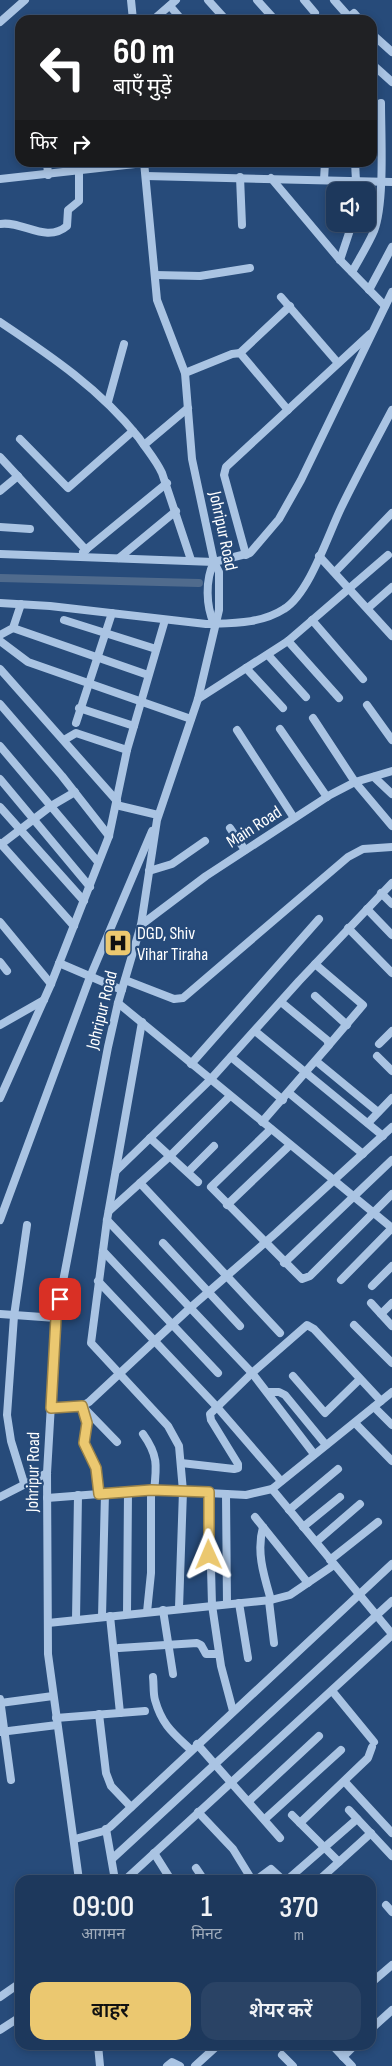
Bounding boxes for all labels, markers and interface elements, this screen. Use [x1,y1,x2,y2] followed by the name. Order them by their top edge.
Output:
[113,31,175,74] text: 60 m
[30,35,95,100] icon: left
[113,74,172,101] text: बाएँ मुड़ें
[67,130,95,158] icon: right
[30,132,57,155] text: फिर
[326,182,376,232] map controls
[326,182,376,232] button: sound
[204,489,242,572] street label: Johripur Road
[222,801,286,853] street label: Main Road
[137,923,208,965] place label: DGD, Shiv Vihar Tiraha
[103,928,133,958] hospital icon: DGD, Shiv Vihar Tiraha
[82,968,122,1053] street label: Johripur Road
[39,1278,81,1320] pin
[46,1285,74,1313] icon: arrive
[22,1432,44,1513] street label: Johripur Road
[182,1528,234,1580] position arrow
[72,1889,134,1925] text: 09:00
[201,1889,212,1925] text: 1
[279,1890,319,1926] text: 370
[81,1925,125,1944] text: आगमन
[191,1925,222,1944] text: मिनट
[294,1926,304,1945] text: m
[30,1982,191,2040] button: बाहर
[201,1982,361,2040] button: शेयर करें

